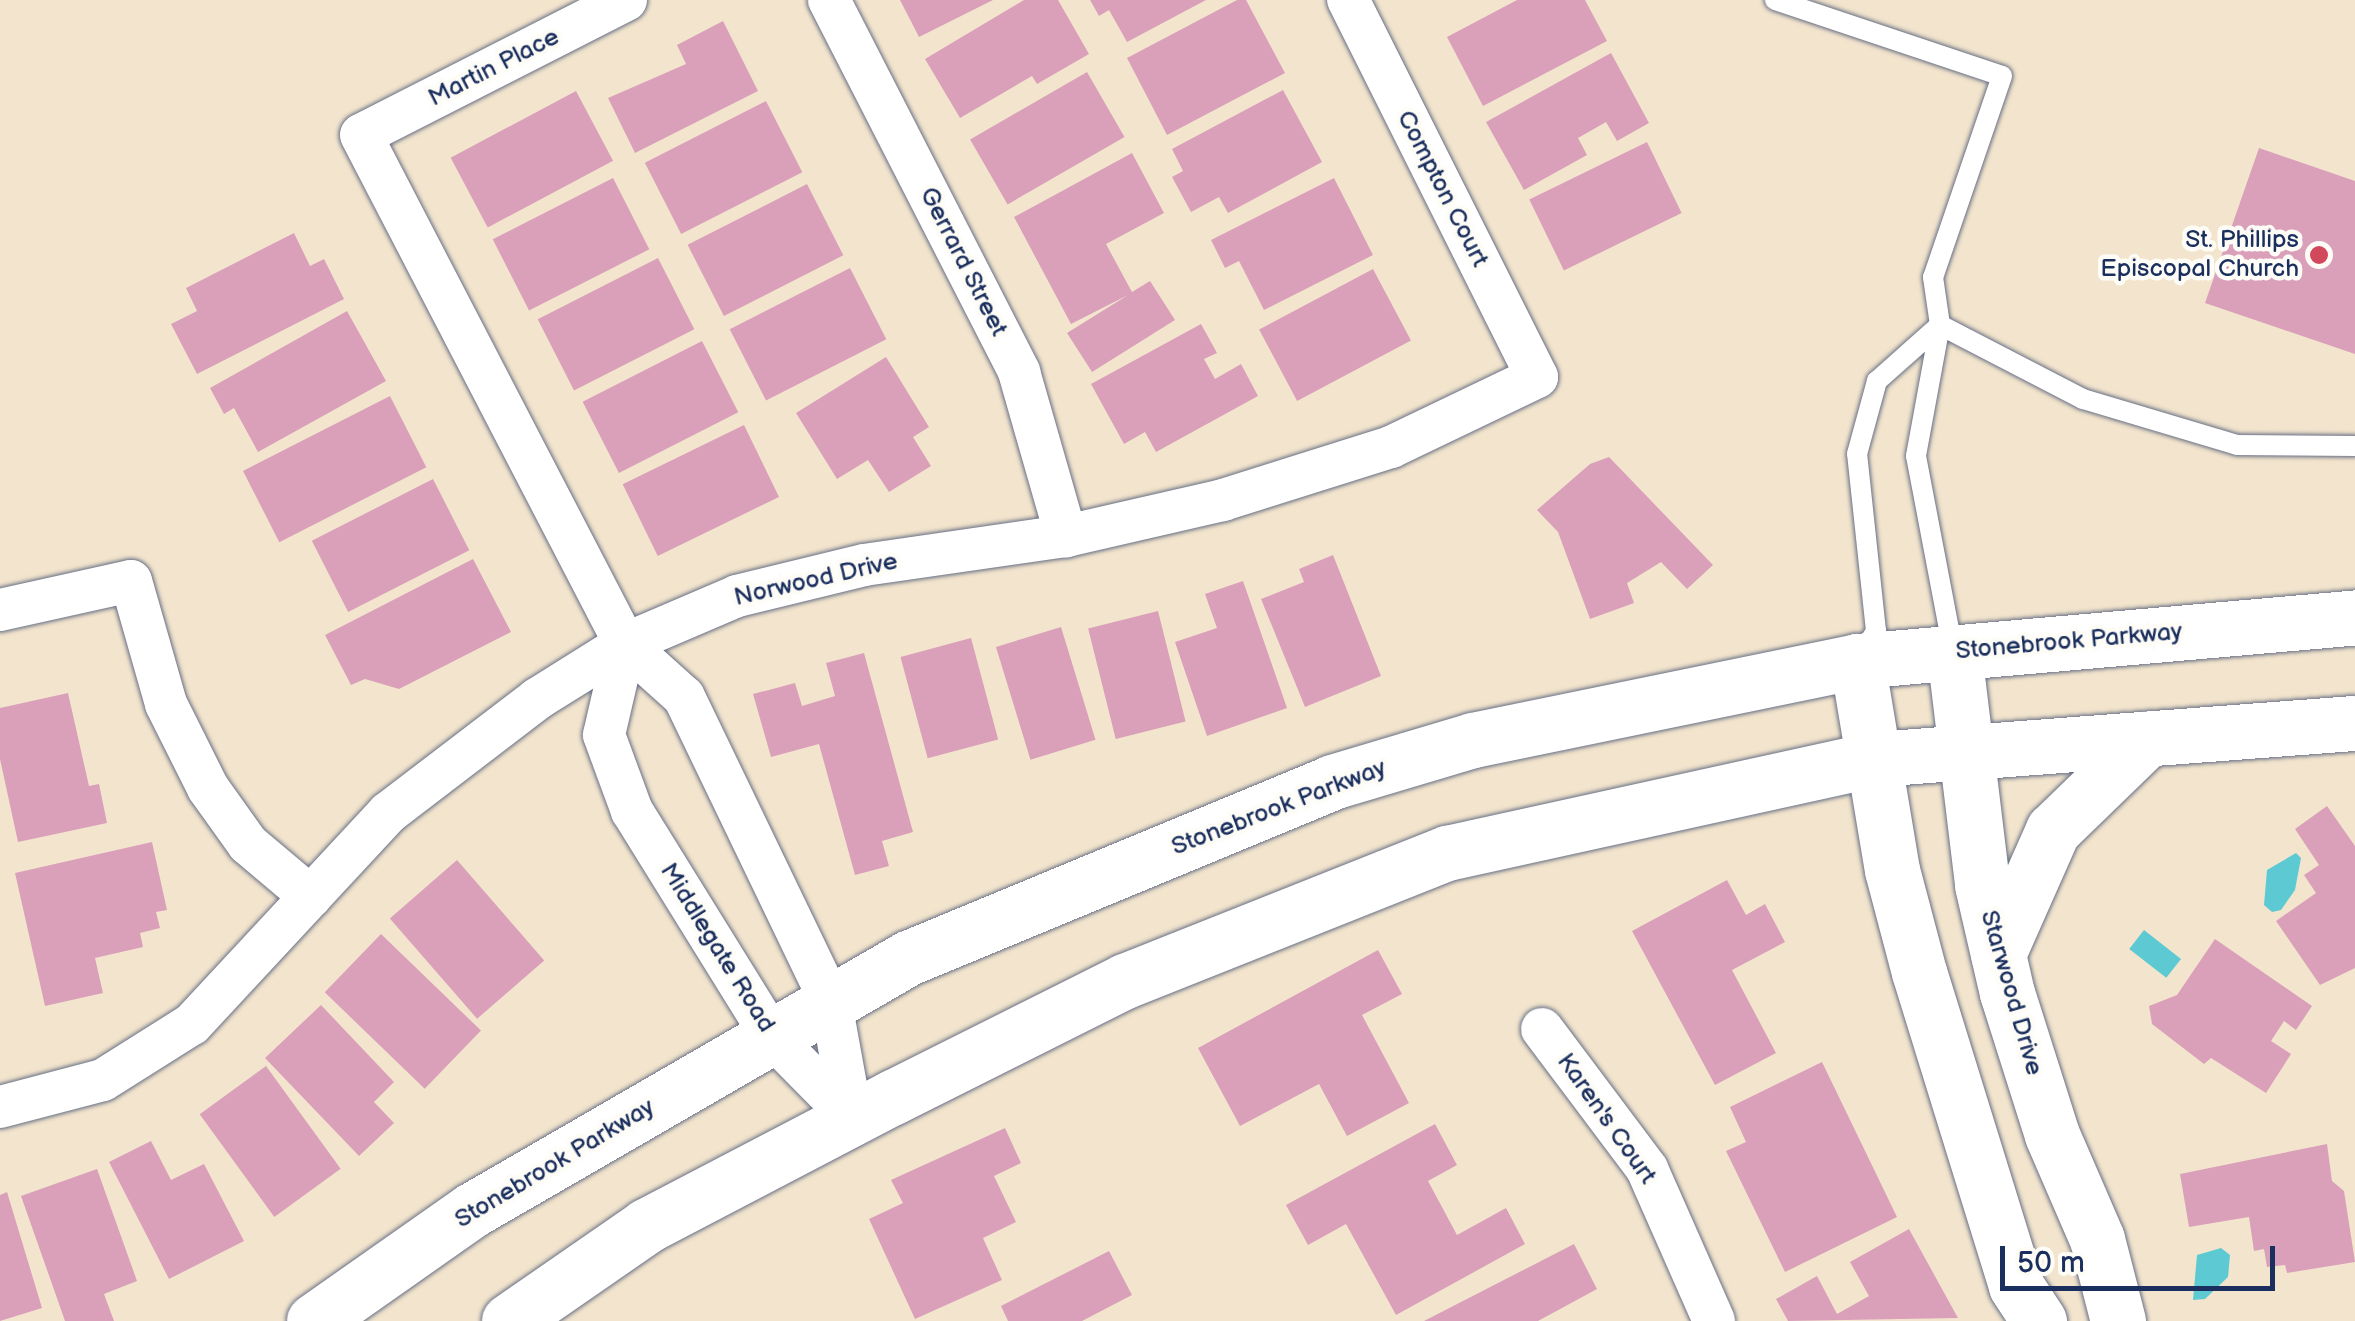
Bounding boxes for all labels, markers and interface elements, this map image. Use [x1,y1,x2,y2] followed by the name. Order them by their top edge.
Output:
[424,22,564,114] street label: Martin Place
[1390,106,1494,272] street label: Compton Court
[913,182,1013,342] street label: Gerrard Street
[2100,226,2299,285] place label: St. Phillips Episcopal Church
[2308,244,2330,266] marker: St. Phillips Episcopal Church
[731,547,901,613] street label: Norwood Drive
[1954,617,2184,667] street label: Stonebrook Parkway
[1167,753,1391,863] street label: Stonebrook Parkway
[653,858,781,1038] street label: Middlegate Road
[1973,907,2049,1079] street label: Starwood Drive
[1550,1048,1662,1190] street label: Karen's Court
[450,1093,660,1235] street label: Stonebrook Parkway
[2005,1226,2280,1288] scale bar
[2017,1245,2085,1281] text: 50 m

